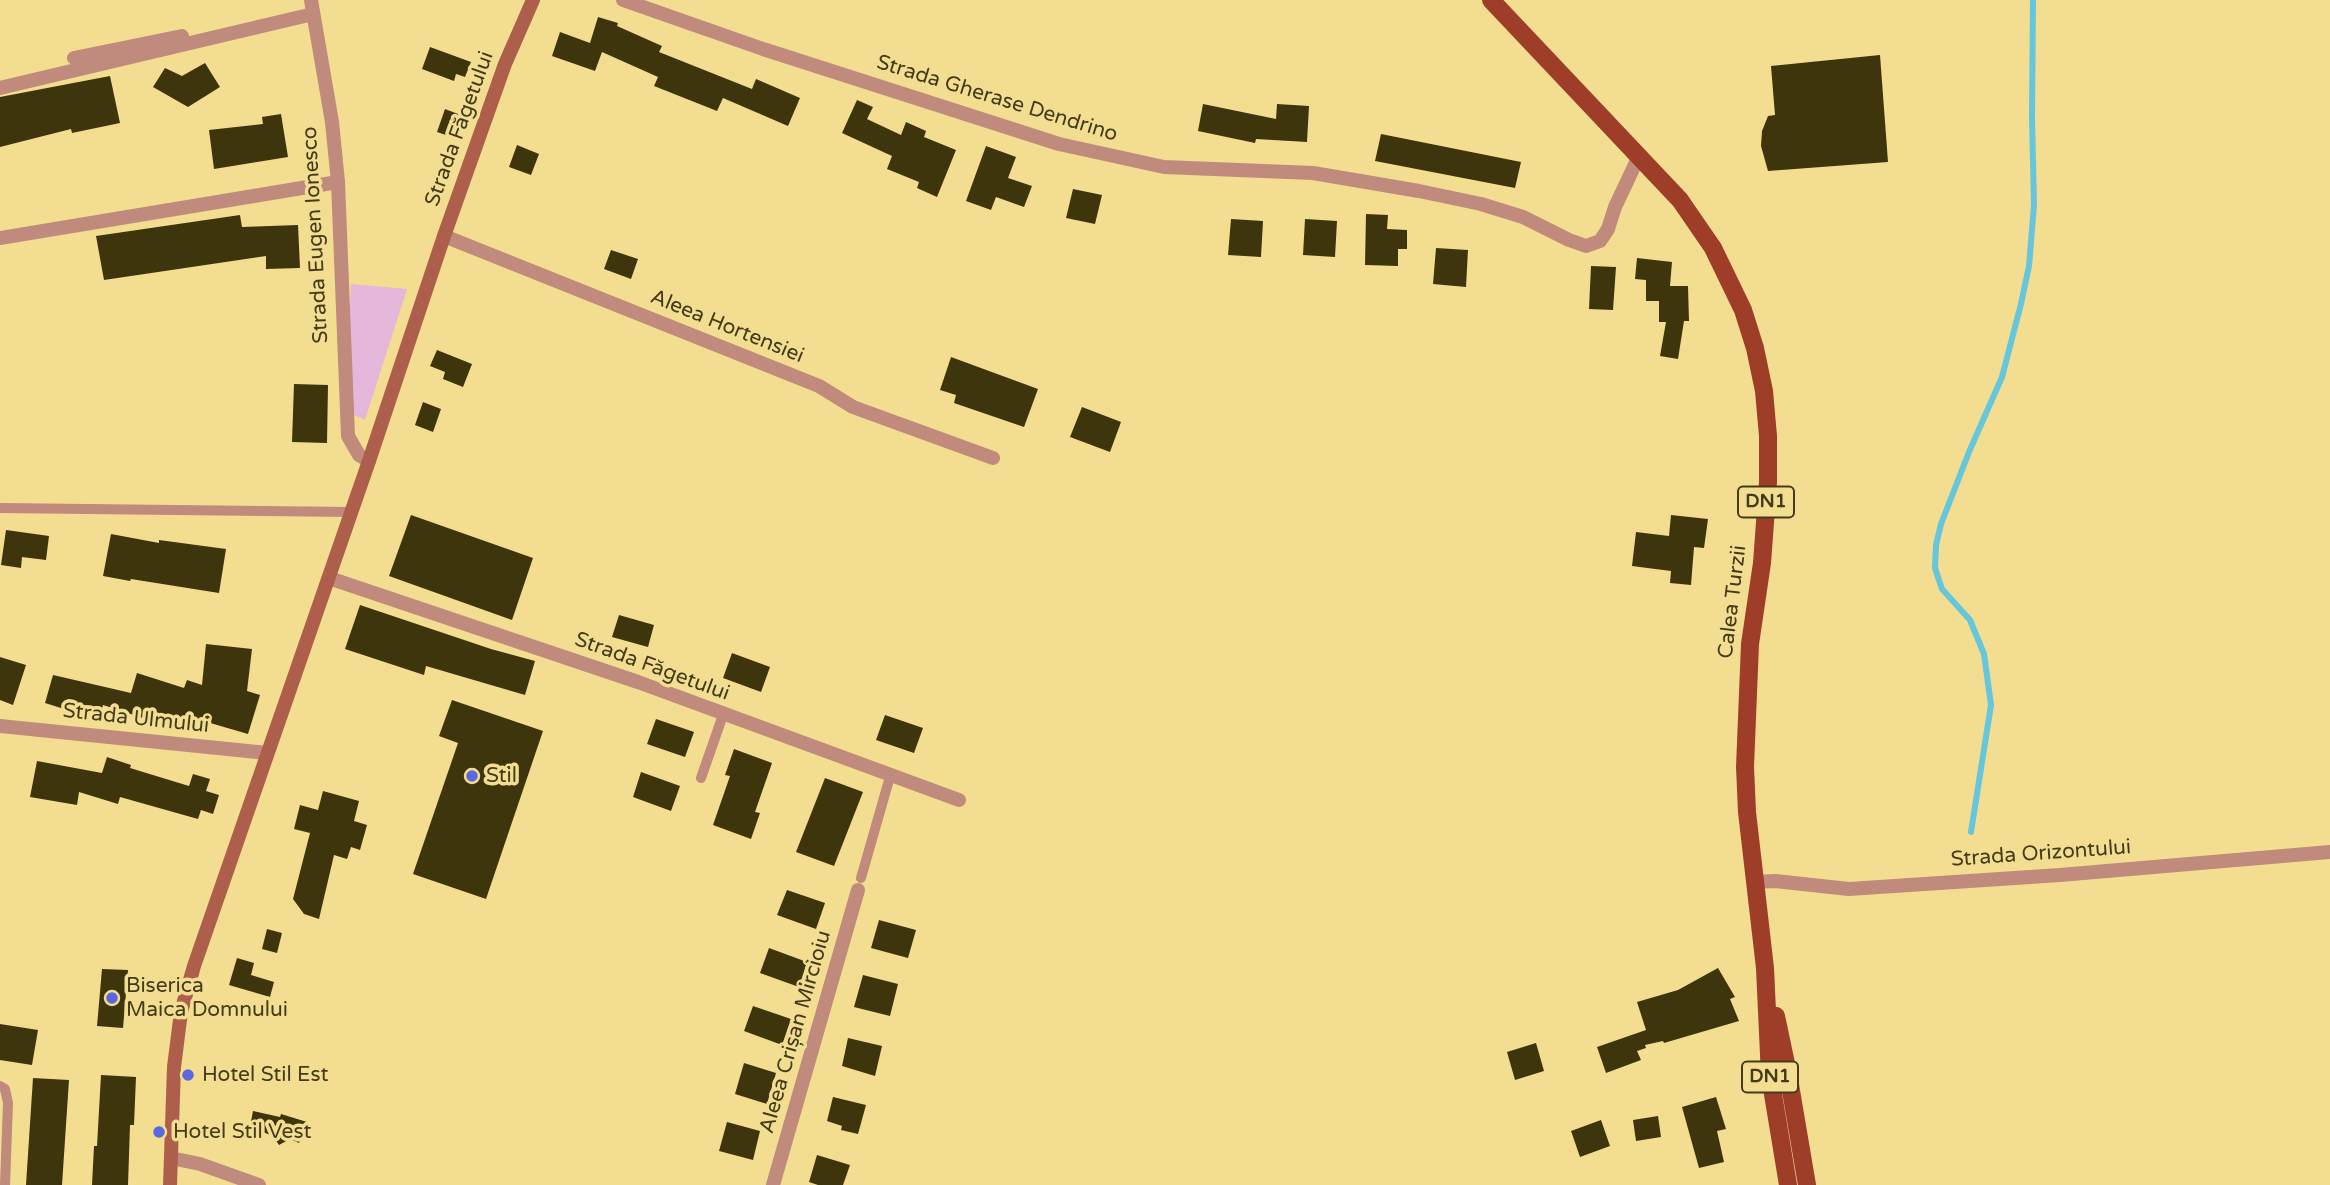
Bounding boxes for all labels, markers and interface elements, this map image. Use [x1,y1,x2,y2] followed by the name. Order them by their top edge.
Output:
[420,48,500,210] street label: Strada Făgetului
[873,50,1121,148] street label: Strada Gherase Dendrino
[298,126,334,344] street label: Strada Eugen Ionesco
[647,285,807,369] street label: Aleea Hortensiei
[1738,486,1794,517] road number: DN1
[1714,544,1752,660] street label: Calea Turzii
[571,627,733,707] street label: Strada Făgetului
[62,699,210,739] street label: Strada Ulmului
[486,763,517,789] place label: Stil
[464,768,480,784] marker: Stil
[1950,835,2132,873] street label: Strada Orizontului
[755,928,837,1136] street label: Aleea Crișan Mircioiu
[126,973,288,1023] place label: Biserica Maica Domnului
[104,990,120,1006] marker: Biserica Maica Domnului
[202,1062,328,1088] place label: Hotel Stil Est
[1742,1062,1798,1092] road number: DN1
[180,1067,196,1083] marker: Hotel Stil Est
[173,1119,311,1145] place label: Hotel Stil Vest
[151,1124,167,1140] marker: Hotel Stil Vest

